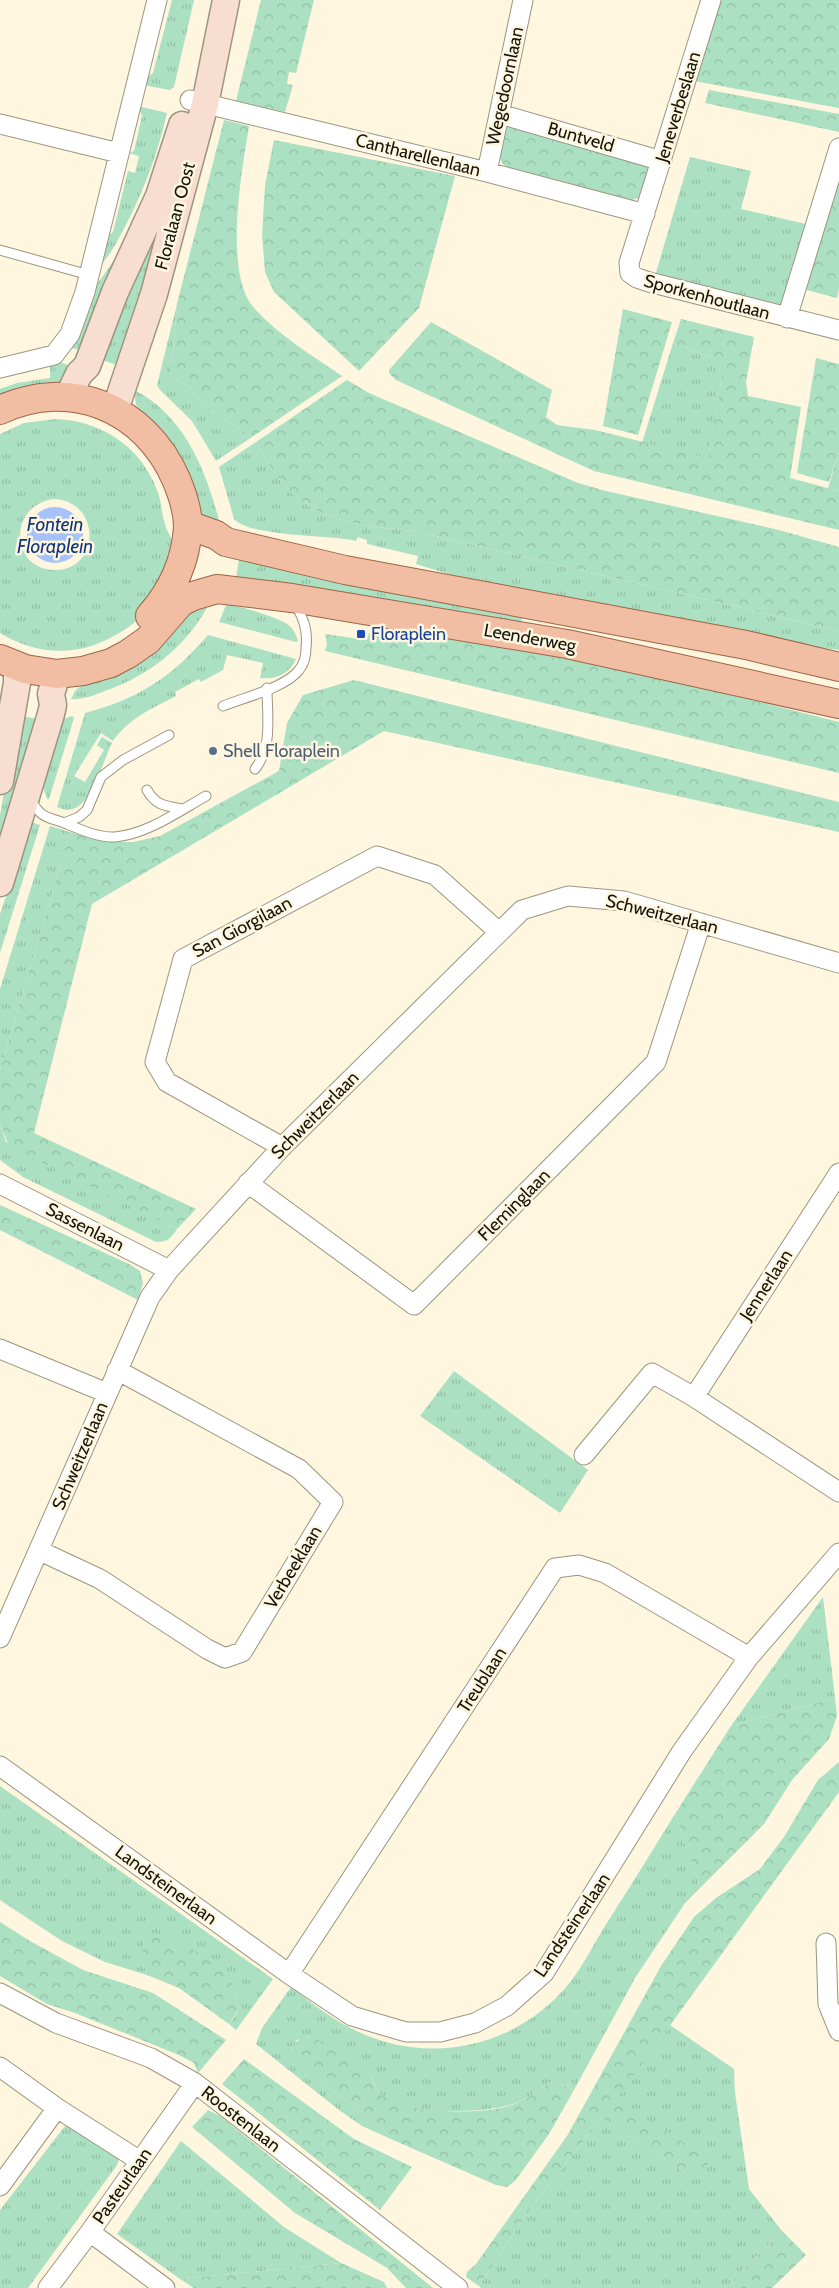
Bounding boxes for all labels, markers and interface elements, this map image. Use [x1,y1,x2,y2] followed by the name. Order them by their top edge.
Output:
[482,25,528,147] street label: Wegedoornlaan
[650,49,705,166] street label: Jeneverbeslaan
[545,117,617,157] street label: Buntveld
[353,129,483,181] street label: Cantharellenlaan
[150,160,200,272] street label: Floralaan Oost
[642,270,772,324] street label: Sporkenhoutlaan
[17,513,93,558] water label: Fontein Floraplein
[482,619,579,657] street label: Leenderweg
[371,623,446,645] place label: Floraplein
[355,628,367,640] marker: Floraplein
[223,740,340,762] place label: Shell Floraplein
[207,745,219,757] marker: Shell Floraplein
[603,889,721,939] street label: Schweitzerlaan
[189,892,295,962] street label: San Giorgilaan
[267,1067,363,1163] street label: Schweitzerlaan
[473,1164,555,1246] street label: Fleminglaan
[42,1198,128,1256] street label: Sassenlaan
[734,1245,797,1325] street label: Jennerlaan
[47,1399,113,1513] street label: Schweitzerlaan
[260,1522,326,1612] street label: Verbeeklaan
[453,1643,511,1717] street label: Treublaan
[111,1841,221,1929] street label: Landsteinerlaan
[529,1869,615,1981] street label: Landsteinerlaan
[197,2081,285,2157] street label: Roostenlaan
[88,2144,156,2228] street label: Pasteurlaan

